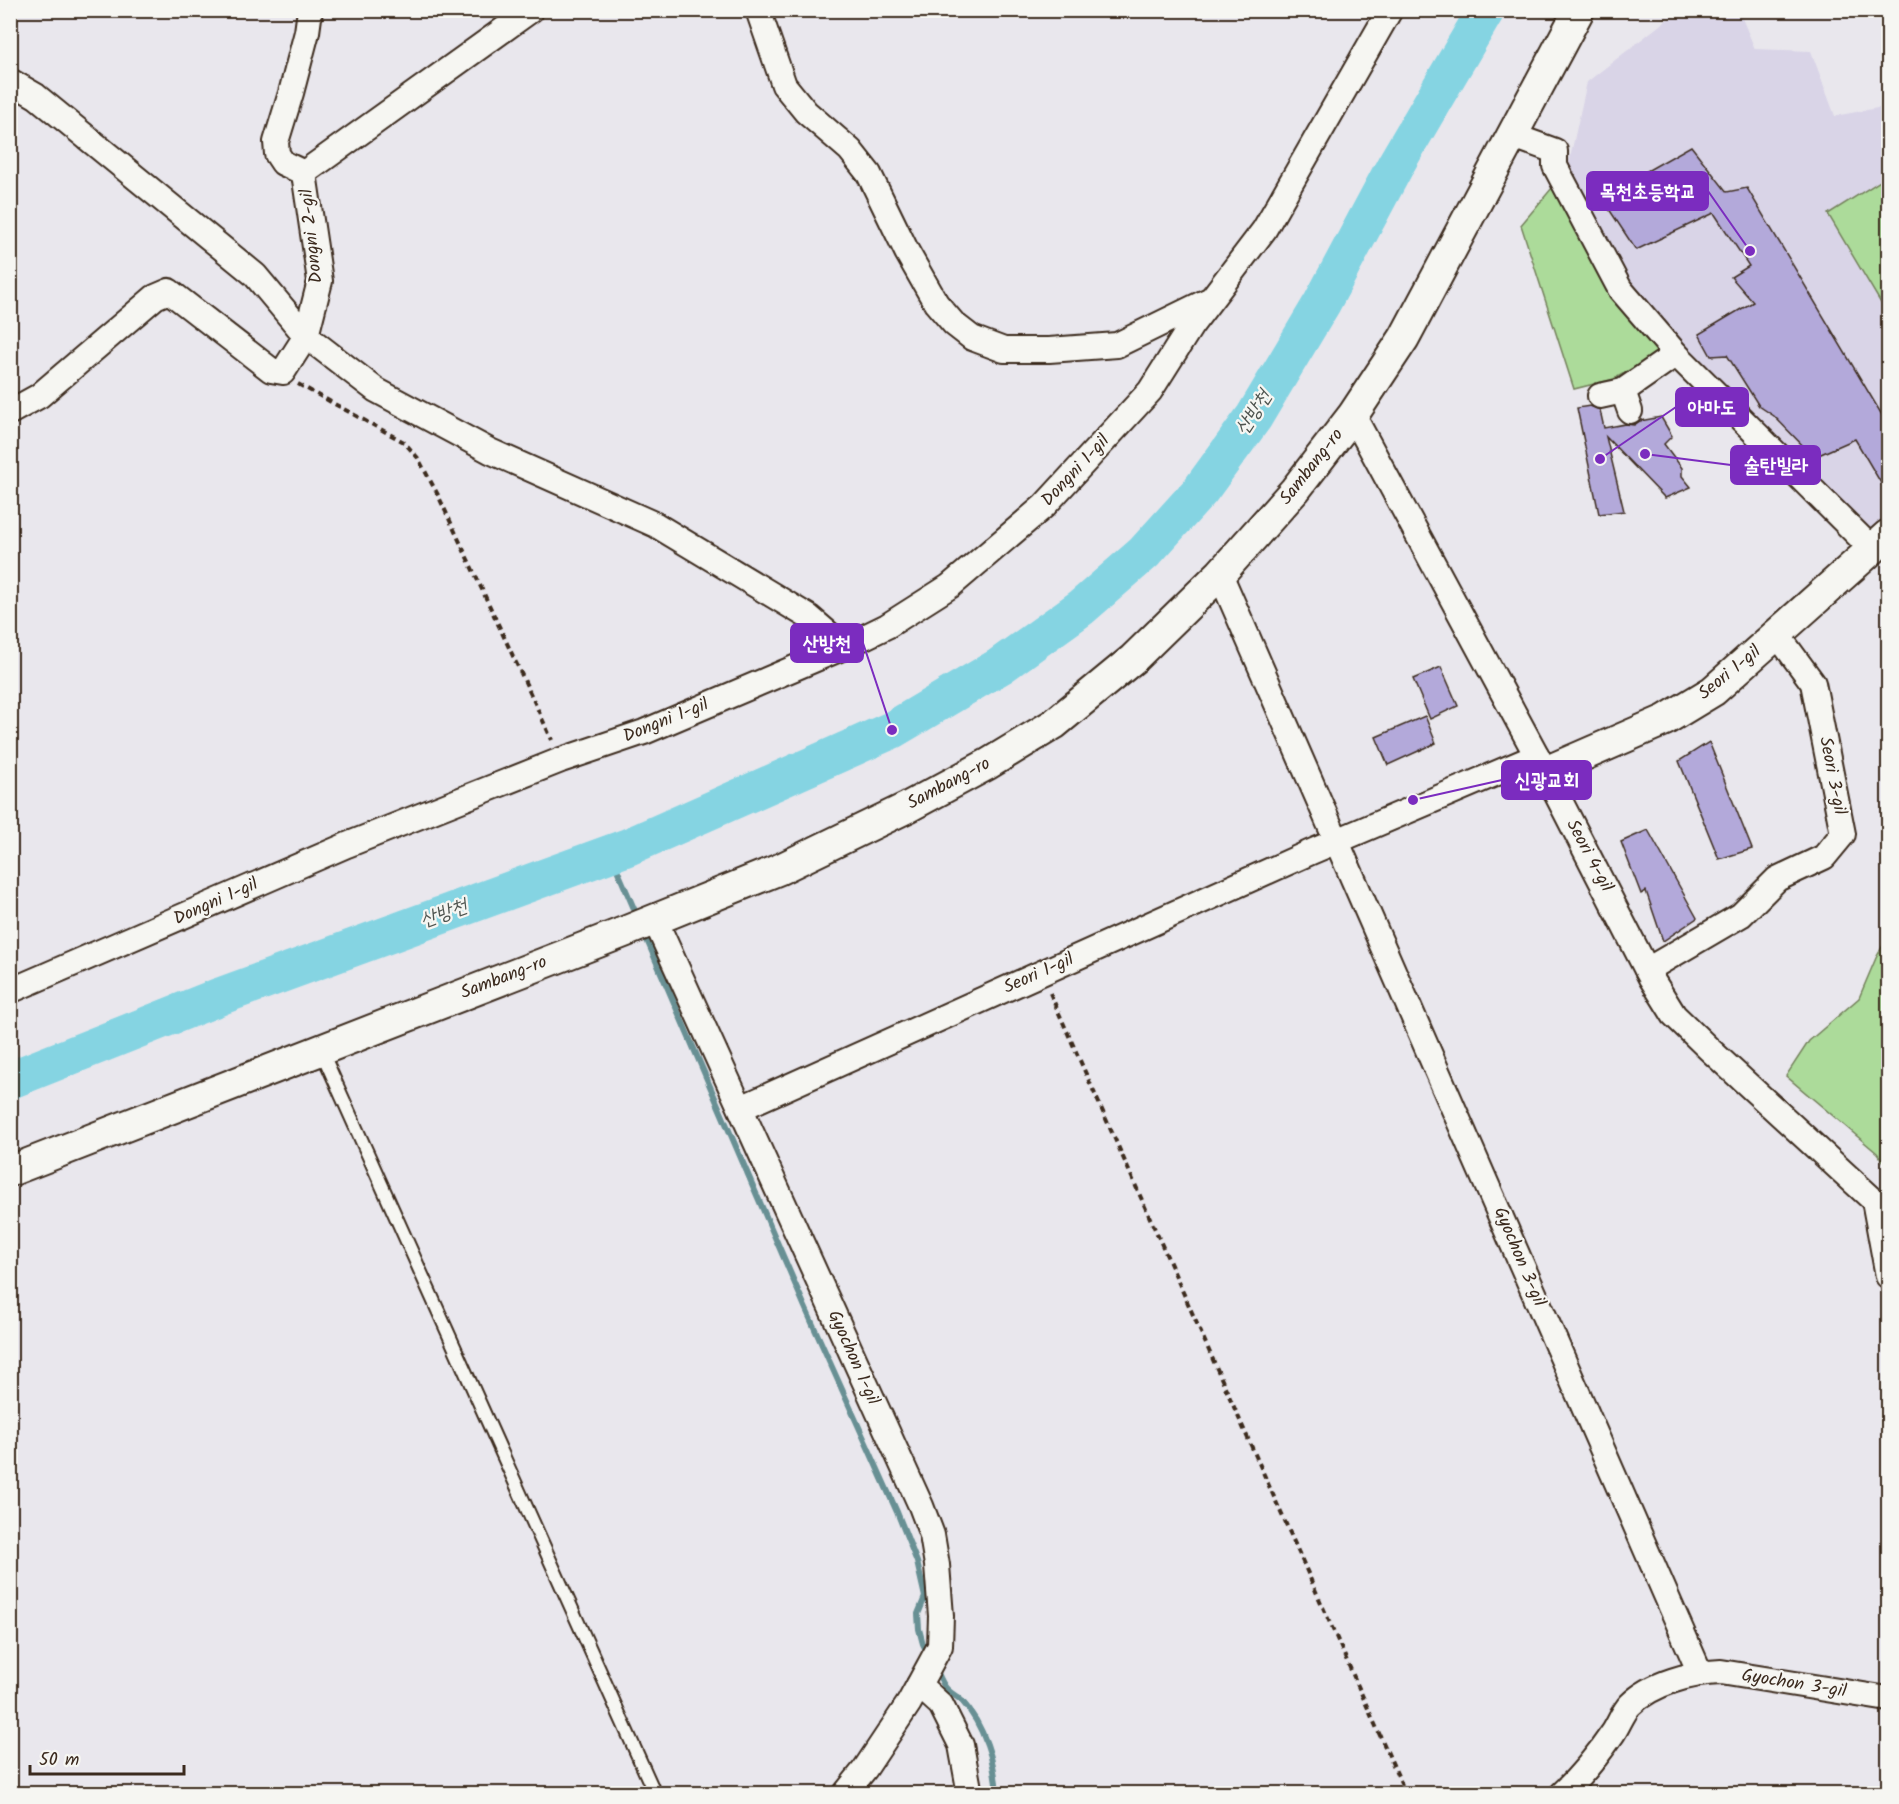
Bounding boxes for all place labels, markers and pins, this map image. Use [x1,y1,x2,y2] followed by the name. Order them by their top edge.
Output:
[1587,172,1708,210] callout: 목천초등학교
[1676,388,1748,426] callout: 아마도
[1731,446,1820,484] callout: 술탄빌라
[791,624,863,662] callout: 산방천
[1502,761,1591,799] callout: 신광교회

